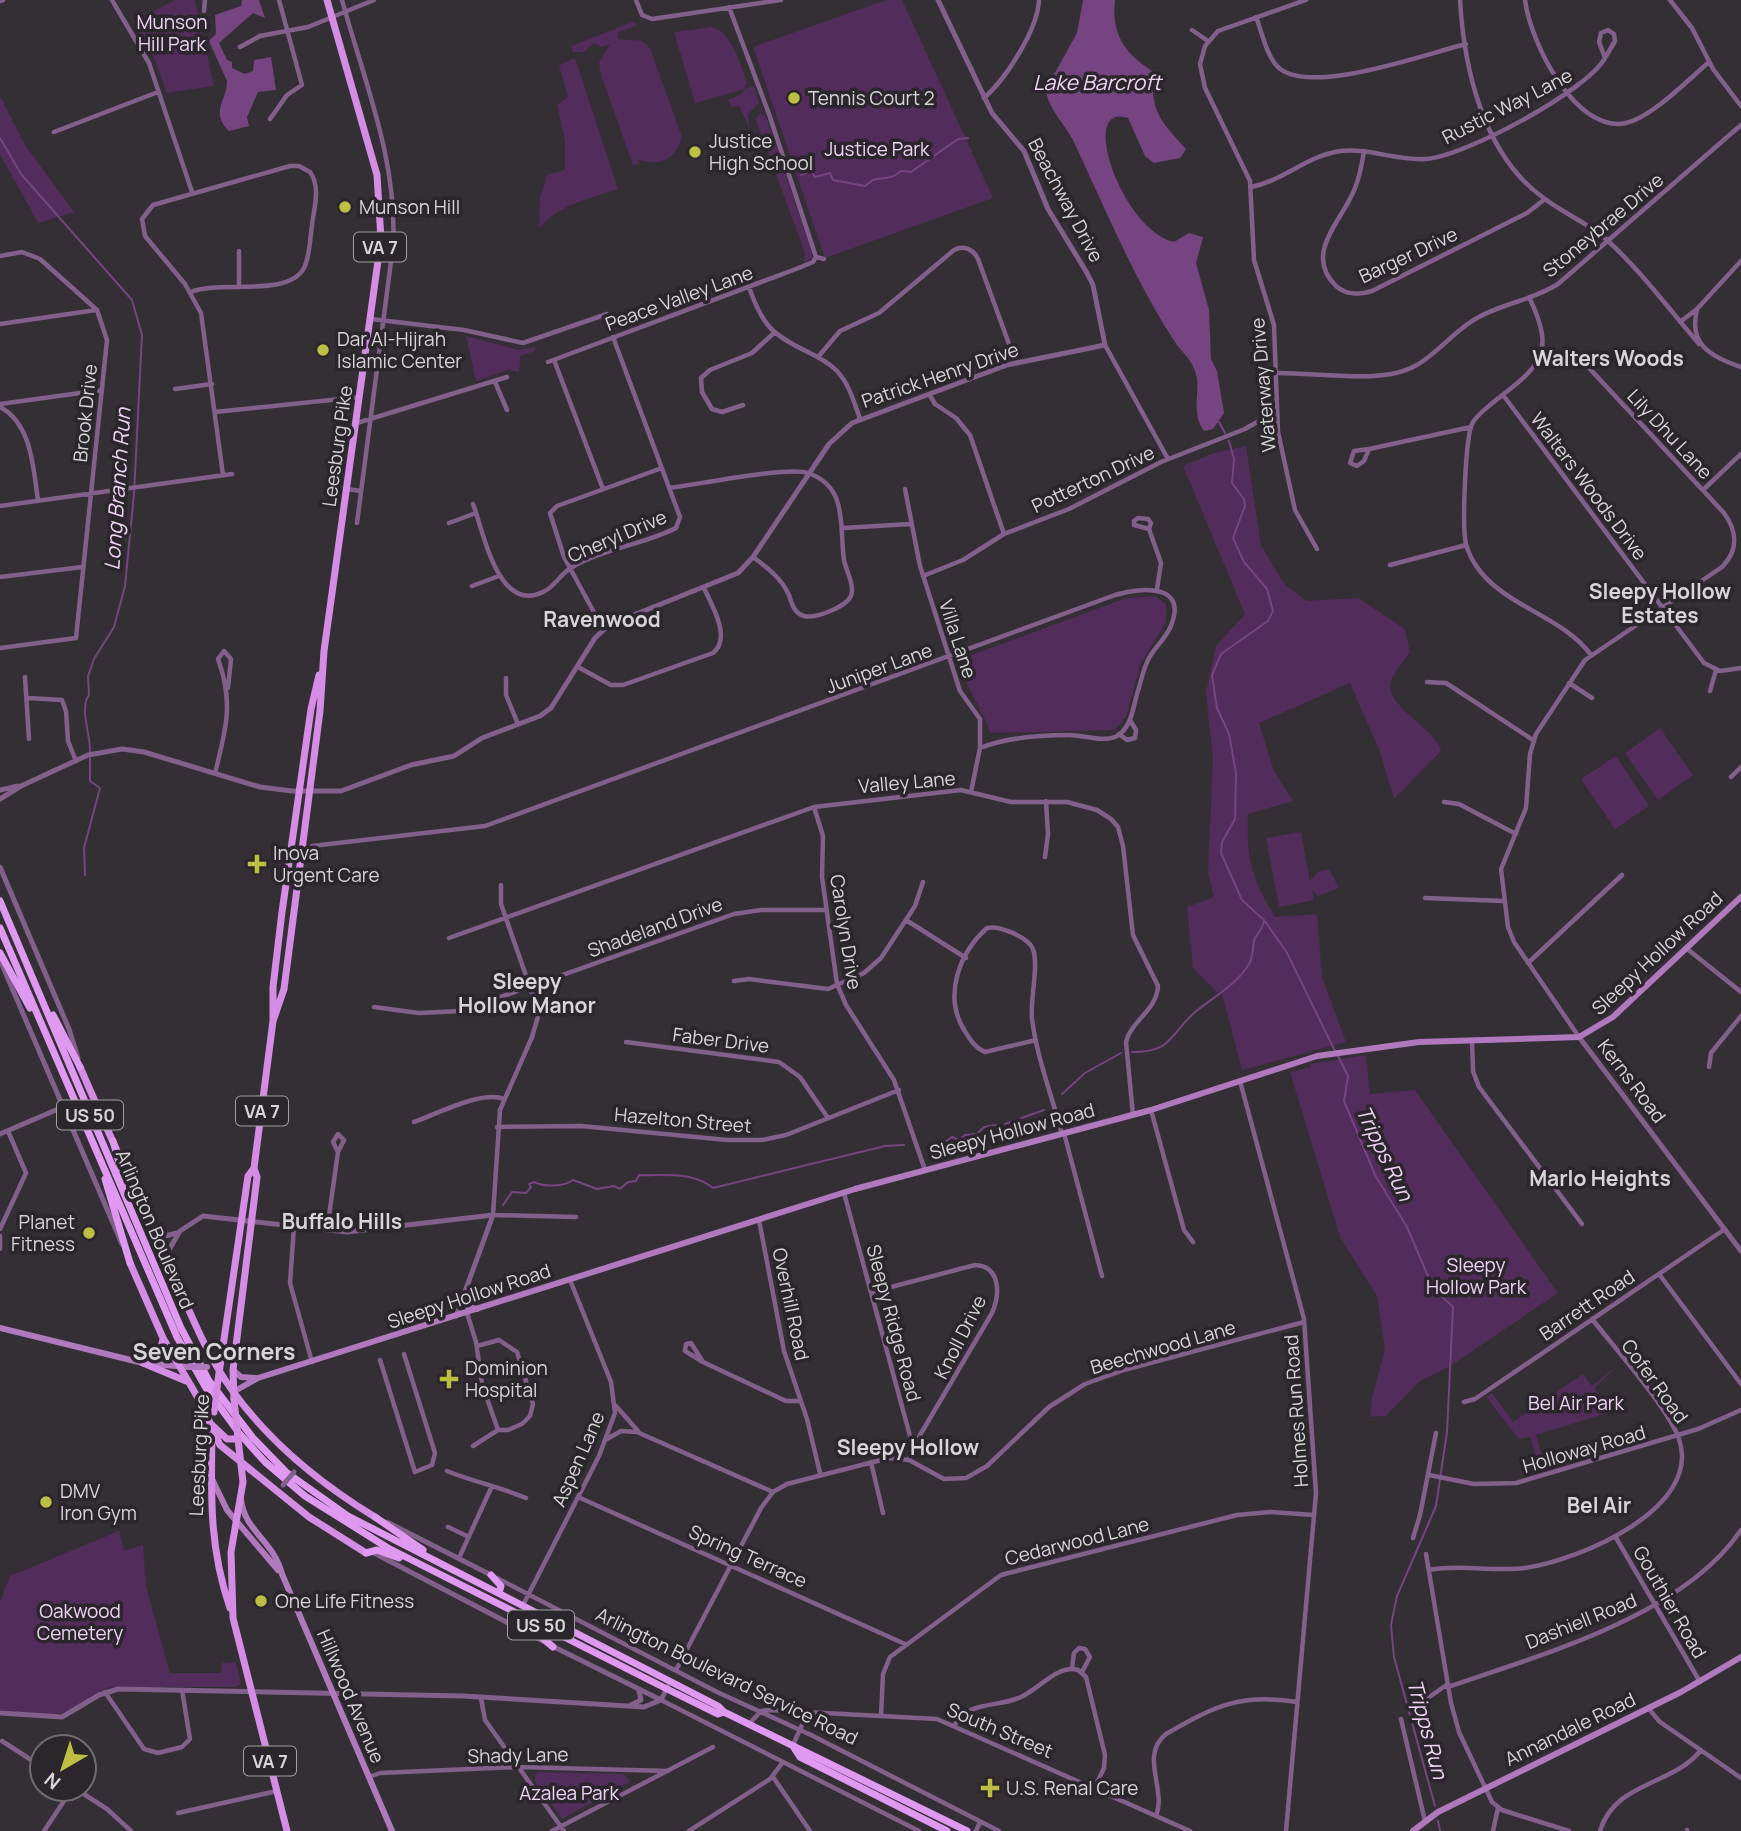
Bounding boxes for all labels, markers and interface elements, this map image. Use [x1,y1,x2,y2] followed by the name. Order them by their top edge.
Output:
[136,9,208,57] park label: Munson Hill Park
[1437,62,1577,150] street label: Rustic Way Lane
[1033,68,1164,96] water label: Lake Barcroft
[808,85,935,111] place label: Tennis Court 2
[786,90,802,106] marker: Tennis Court 2
[709,128,813,176] place label: Justice High School
[1022,133,1110,267] street label: Beachway Drive
[824,136,930,162] park label: Justice Park
[687,144,703,160] marker: Justice High School
[1537,167,1669,283] street label: Stoneybrae Drive
[359,194,460,220] place label: Munson Hill
[337,199,353,215] marker: Munson Hill
[1354,221,1462,289] street label: Barger Drive
[354,232,406,262] road number: VA 7
[602,259,756,337] street label: Peace Valley Lane
[1244,317,1282,453] street label: Waterway Drive
[337,326,462,374] place label: Dar Al-Hijrah Islamic Center
[858,336,1022,414] street label: Patrick Henry Drive
[315,342,331,358] marker: Dar Al-Hijrah Islamic Center
[1532,344,1684,372] district label: Walters Woods
[67,363,103,463] street label: Brook Drive
[1622,383,1718,485] street label: Lily Dhu Lane
[316,384,358,508] street label: Leesburg Pike
[97,405,137,571] water label: Long Branch Run
[1525,407,1653,565] street label: Walters Woods Drive
[1027,439,1159,519] street label: Potterton Drive
[563,503,671,569] street label: Cheryl Drive
[1589,577,1731,629] district label: Sleepy Hollow Estates
[933,596,983,682] street label: Villa Lane
[543,605,661,633] district label: Ravenwood
[822,637,936,699] street label: Juniper Lane
[857,765,957,799] street label: Valley Lane
[273,840,380,888] place label: Inova Urgent Care
[247,854,267,874] marker: Inova Urgent Care
[824,873,868,991] street label: Carolyn Drive
[1586,885,1728,1021] street label: Sleepy Hollow Road
[584,891,726,963] street label: Shadeland Drive
[458,967,596,1019] district label: Sleepy Hollow Manor
[671,1021,771,1059] street label: Faber Drive
[1592,1034,1672,1128] street label: Kerns Road
[236,1096,288,1126] road number: VA 7
[926,1096,1098,1166] street label: Sleepy Hollow Road
[57,1100,123,1130] road number: US 50
[613,1101,753,1139] street label: Hazelton Street
[1350,1101,1421,1206] water label: Tripps Run
[110,1145,200,1313] street label: Arlington Boulevard
[1529,1164,1671,1192] district label: Marlo Heights
[282,1207,402,1235] district label: Buffalo Hills
[11,1209,75,1257] place label: Planet Fitness
[81,1225,97,1241] marker: Planet Fitness
[861,1242,927,1404] street label: Sleepy Ridge Road
[766,1245,816,1363] street label: Overhill Road
[1426,1252,1527,1300] park label: Sleepy Hollow Park
[384,1257,554,1335] street label: Sleepy Hollow Road
[1534,1264,1640,1346] street label: Barrett Road
[928,1291,992,1383] street label: Knoll Drive
[1087,1314,1239,1380] street label: Beechwood Lane
[1278,1334,1314,1488] street label: Holmes Run Road
[1616,1334,1694,1428] street label: Cofer Road
[133,1335,295,1367] district label: Seven Corners
[465,1355,548,1403] place label: Dominion Hospital
[439,1369,459,1389] marker: Dominion Hospital
[1528,1390,1625,1416] park label: Bel Air Park
[183,1393,215,1517] street label: Leesburg Pike
[545,1407,611,1511] street label: Aspen Lane
[1519,1419,1649,1479] street label: Holloway Road
[837,1433,979,1461] district label: Sleepy Hollow
[60,1478,137,1526] place label: DMV Iron Gym
[1567,1491,1631,1519] district label: Bel Air
[38,1494,54,1510] marker: DMV Iron Gym
[1002,1511,1152,1571] street label: Cedarwood Lane
[685,1518,811,1594] street label: Spring Terrace
[1627,1541,1713,1663] street label: Gouthier Road
[1522,1587,1640,1655] street label: Dashiell Road
[275,1588,414,1614] place label: One Life Fitness
[253,1593,269,1609] marker: One Life Fitness
[37,1598,123,1646] park label: Oakwood Cemetery
[592,1601,862,1751] street label: Arlington Boulevard Service Road
[508,1610,574,1640] road number: US 50
[311,1625,391,1767] street label: Hillwood Avenue
[1401,1676,1455,1783] water label: Tripps Run
[1500,1686,1640,1772] street label: Annandale Road
[943,1696,1057,1764] street label: South Street
[28,1733,98,1803] north arrow
[467,1741,569,1769] street label: Shady Lane
[244,1746,296,1776] road number: VA 7
[39,1767,66,1796] text: N
[1006,1775,1138,1801] place label: U.S. Renal Care
[980,1778,1000,1798] marker: U.S. Renal Care
[519,1780,619,1806] park label: Azalea Park

